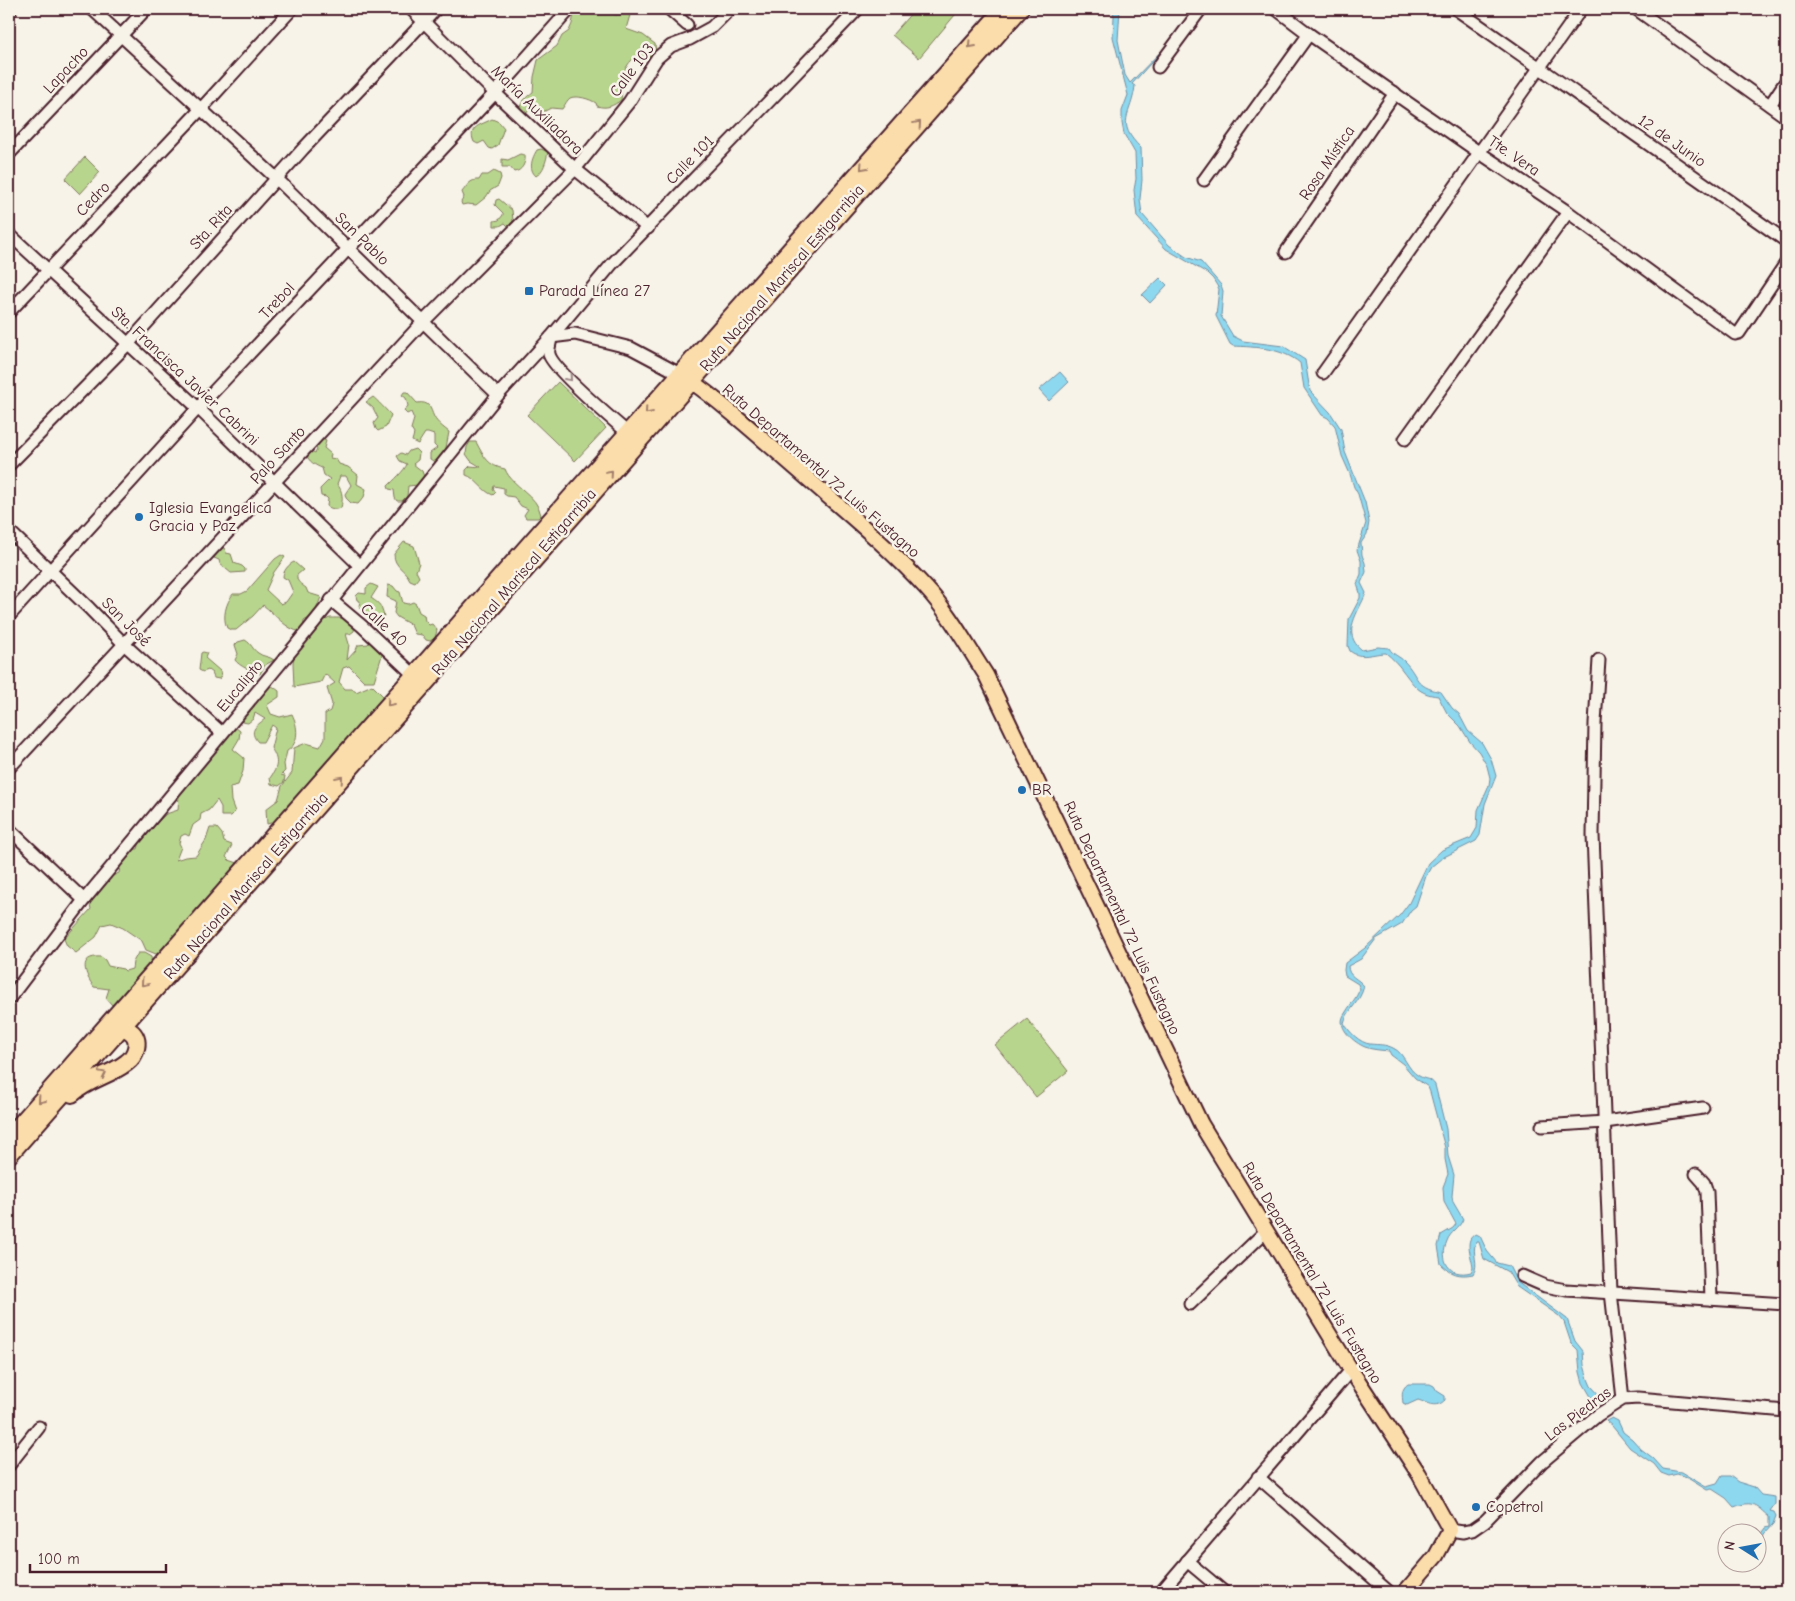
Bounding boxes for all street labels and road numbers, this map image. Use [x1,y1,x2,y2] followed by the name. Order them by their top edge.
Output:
[606,40,658,100] street label: Calle 103
[40,43,92,97] street label: Lapacho
[487,62,587,158] street label: María Auxiliadora
[1635,111,1709,171] street label: 12 de Junio
[1296,122,1358,204] street label: Rosa Mística
[662,132,718,188] street label: Calle 101
[1485,132,1543,180] street label: Tte. Vera
[72,178,114,220] street label: Cedro
[696,181,868,375] street label: Ruta Nacional Mariscal Estigarribia
[186,201,236,253] street label: Sta. Rita
[331,209,393,269] street label: San Pablo
[256,279,298,323] street label: Trebol
[107,303,263,449] street label: Sta. Francisca Javier Cabrini
[719,380,923,562] street label: Ruta Departamental 72 Luis Fustagno
[247,422,309,488] street label: Palo Santo
[428,485,600,679] street label: Ruta Nacional Mariscal Estigarribia
[98,594,154,650] street label: San José
[357,600,411,650] street label: Calle 40
[213,657,267,715] street label: Eucalipto
[160,789,332,983] street label: Ruta Nacional Mariscal Estigarribia
[1060,798,1184,1038] street label: Ruta Departamental 72 Luis Fustagno
[1239,1159,1385,1387] street label: Ruta Departamental 72 Luis Fustagno
[1541,1383,1615,1445] street label: Las Piedras

